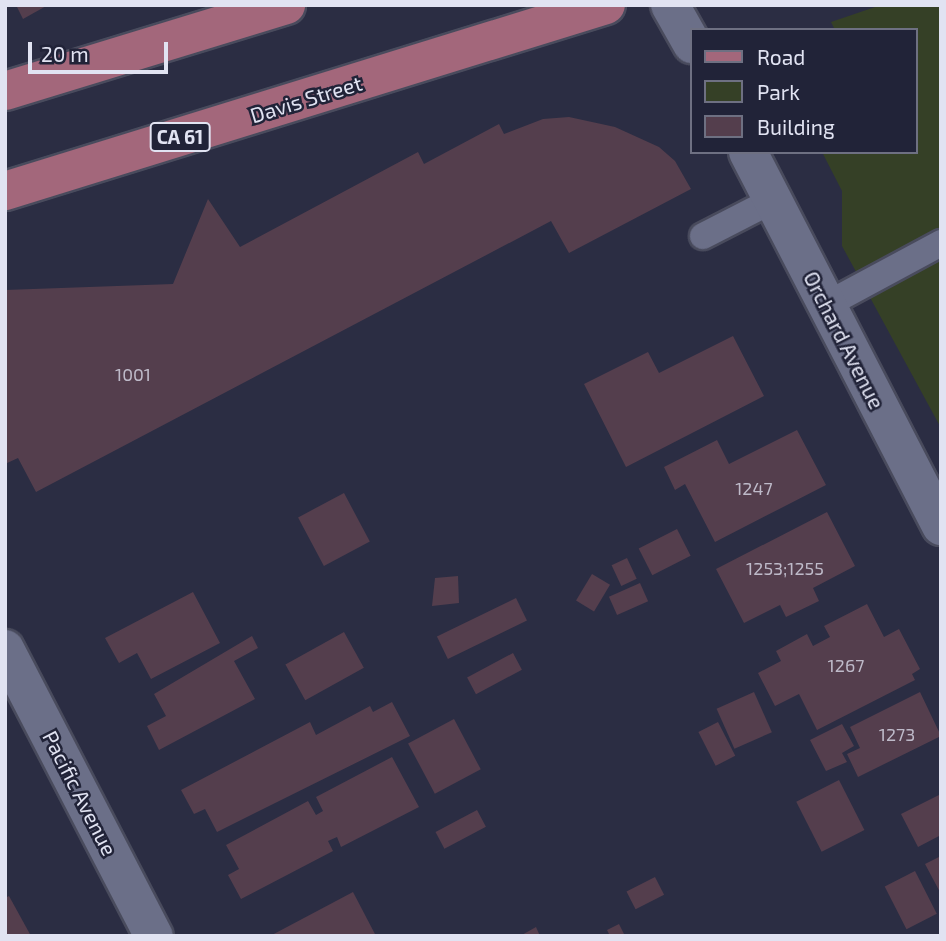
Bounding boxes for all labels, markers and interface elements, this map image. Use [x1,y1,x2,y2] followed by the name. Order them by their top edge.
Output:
[32,28,172,72] scale bar
[690,28,918,154] legend
[41,41,89,66] text: 20 m
[757,44,805,69] text: Road
[247,70,365,128] street label: Davis Street
[757,79,800,104] text: Park
[757,114,835,139] text: Building
[148,122,212,153] road number: CA 61
[798,267,890,413] street label: Orchard Avenue
[115,363,151,385] house number: 1001
[735,477,773,499] house number: 1247
[746,557,824,579] house number: 1253;1255
[828,654,864,676] house number: 1267
[879,723,915,745] house number: 1273
[38,726,122,860] street label: Pacific Avenue

